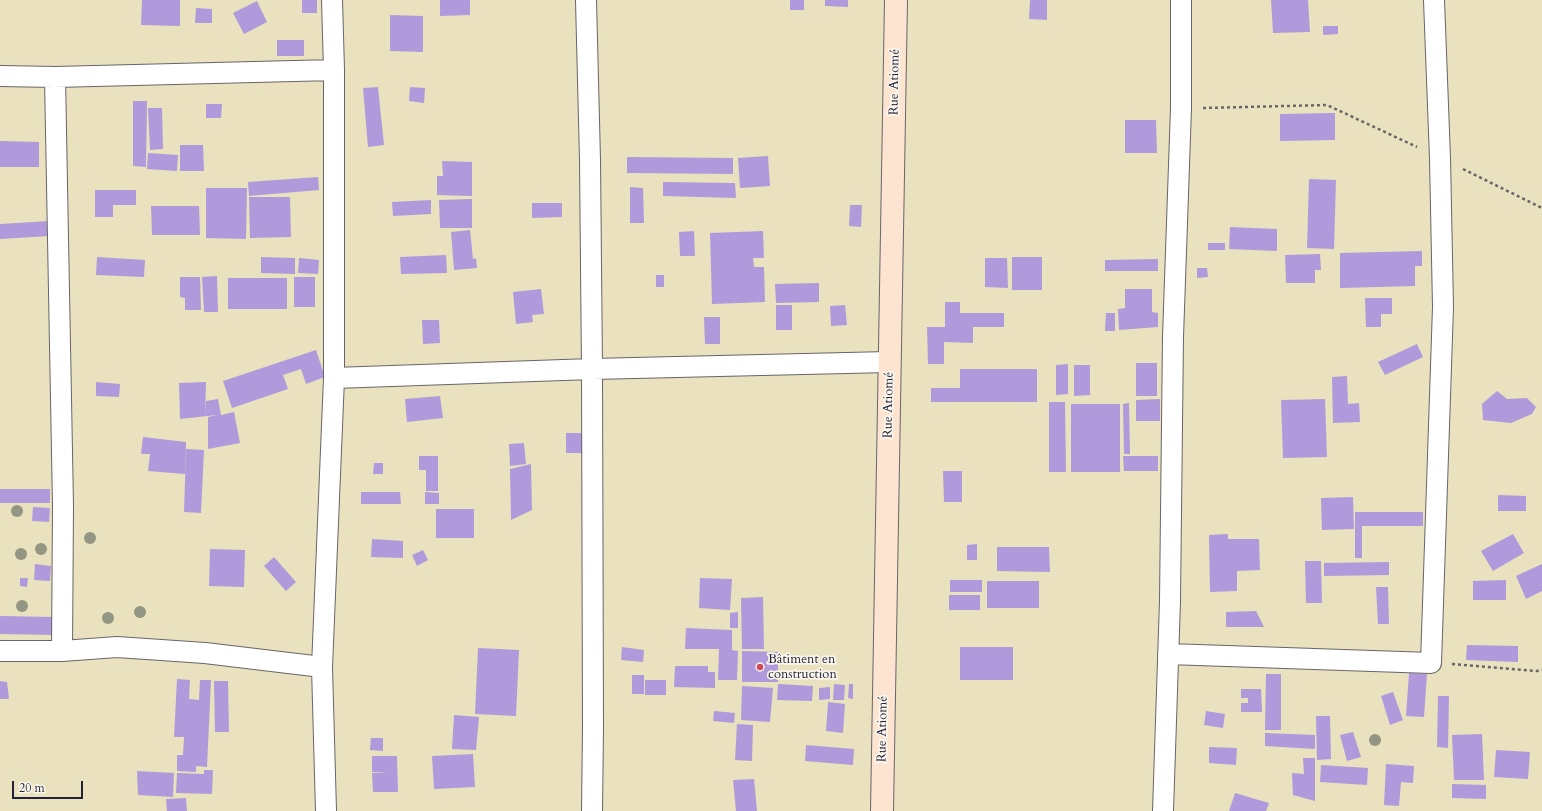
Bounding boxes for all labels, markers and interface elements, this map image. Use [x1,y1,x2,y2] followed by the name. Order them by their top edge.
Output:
[887,49,903,115] street label: Rue Atiomé
[881,372,897,438] street label: Rue Atiomé
[768,652,837,683] place label: Bâtiment en construction
[755,662,765,672] marker: Bâtiment en construction
[875,696,891,762] street label: Rue Atiomé
[14,773,85,799] scale bar
[19,780,45,796] text: 20 m

